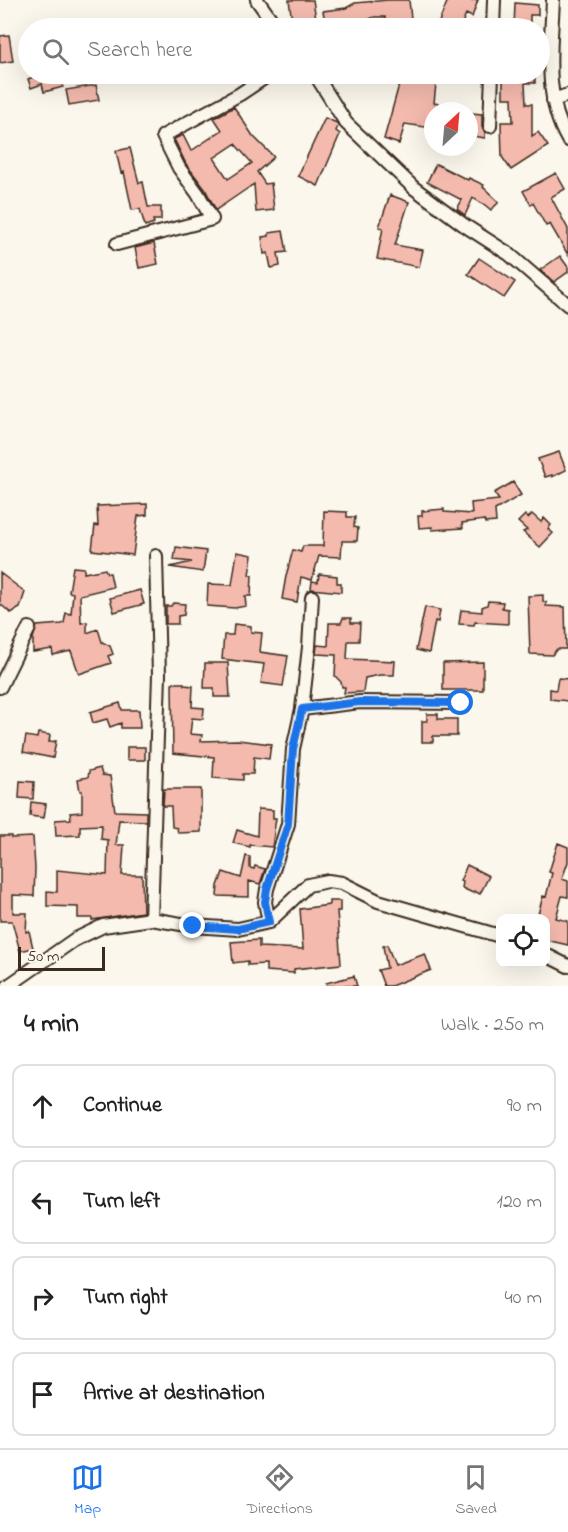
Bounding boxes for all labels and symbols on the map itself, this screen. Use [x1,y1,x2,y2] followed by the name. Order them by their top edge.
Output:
[424,102,478,156] north arrow
[447,689,473,715] route start
[179,912,205,938] route end
[18,944,105,972] scale bar

